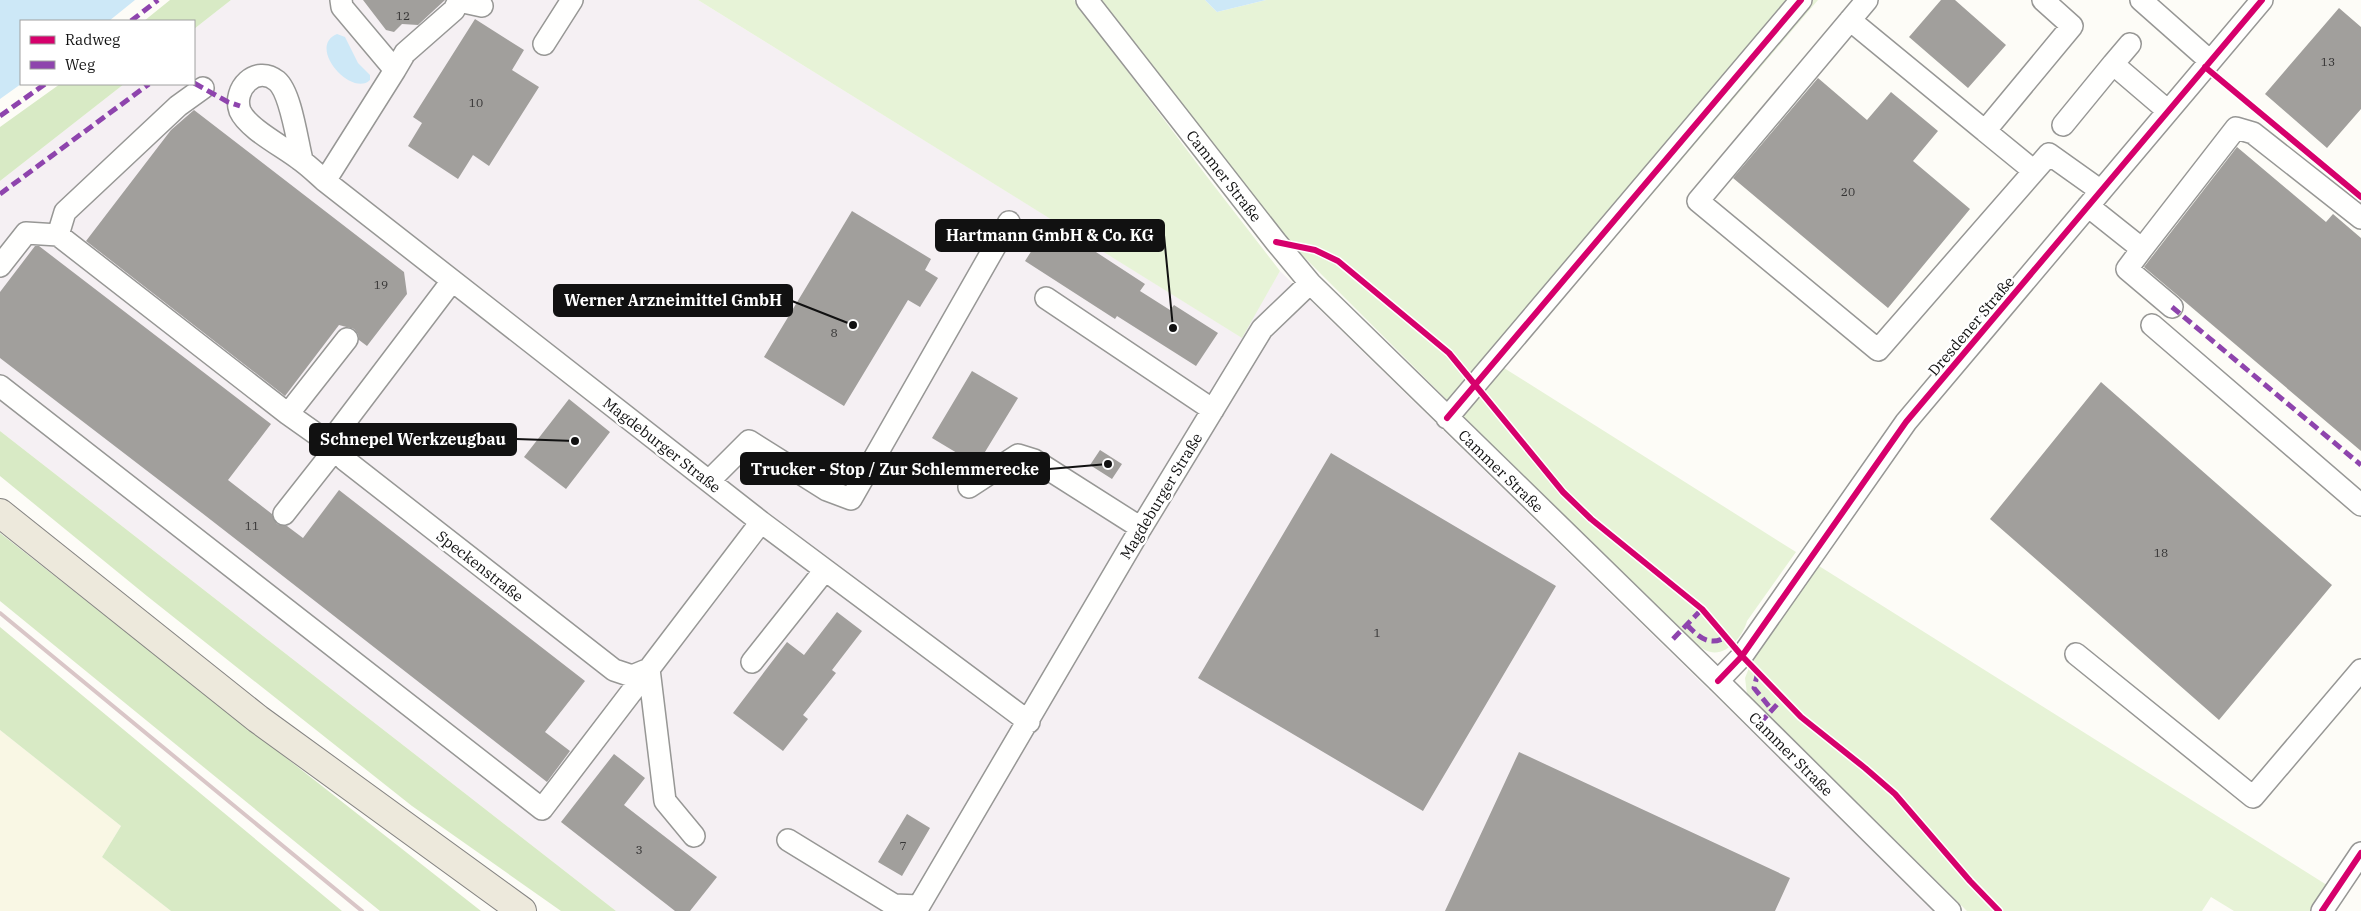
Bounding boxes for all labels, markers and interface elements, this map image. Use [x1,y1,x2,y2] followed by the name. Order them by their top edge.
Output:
[396,8,410,23] house number: 12
[20,20,195,85] legend
[65,30,120,49] text: Radweg
[2321,54,2335,69] house number: 13
[65,55,95,74] text: Weg
[469,95,483,110] house number: 10
[1182,126,1266,226] street label: Cammer Straße
[1841,184,1855,199] house number: 20
[936,220,1164,251] callout: Hartmann GmbH & Co. KG
[946,225,1154,245] text: Hartmann GmbH & Co. KG
[1924,272,2018,380] street label: Dresdener Straße
[374,277,388,292] house number: 19
[554,285,792,316] callout: Werner Arzneimittel GmbH
[564,290,782,310] text: Werner Arzneimittel GmbH
[830,325,838,340] house number: 8
[599,393,725,497] street label: Magdeburger Straße
[310,424,516,455] callout: Schnepel Werkzeugbau
[1454,426,1548,516] street label: Cammer Straße
[320,429,506,449] text: Schnepel Werkzeugbau
[1116,429,1206,563] street label: Magdeburger Straße
[741,453,1049,484] callout: Trucker - Stop / Zur Schlemmerecke
[751,459,1039,479] text: Trucker - Stop / Zur Schlemmerecke
[245,518,259,533] house number: 11
[433,526,527,606] street label: Speckenstraße
[2154,545,2168,560] house number: 18
[1373,625,1381,640] house number: 1
[1745,708,1837,800] street label: Cammer Straße
[899,838,907,853] house number: 7
[635,842,643,857] house number: 3

